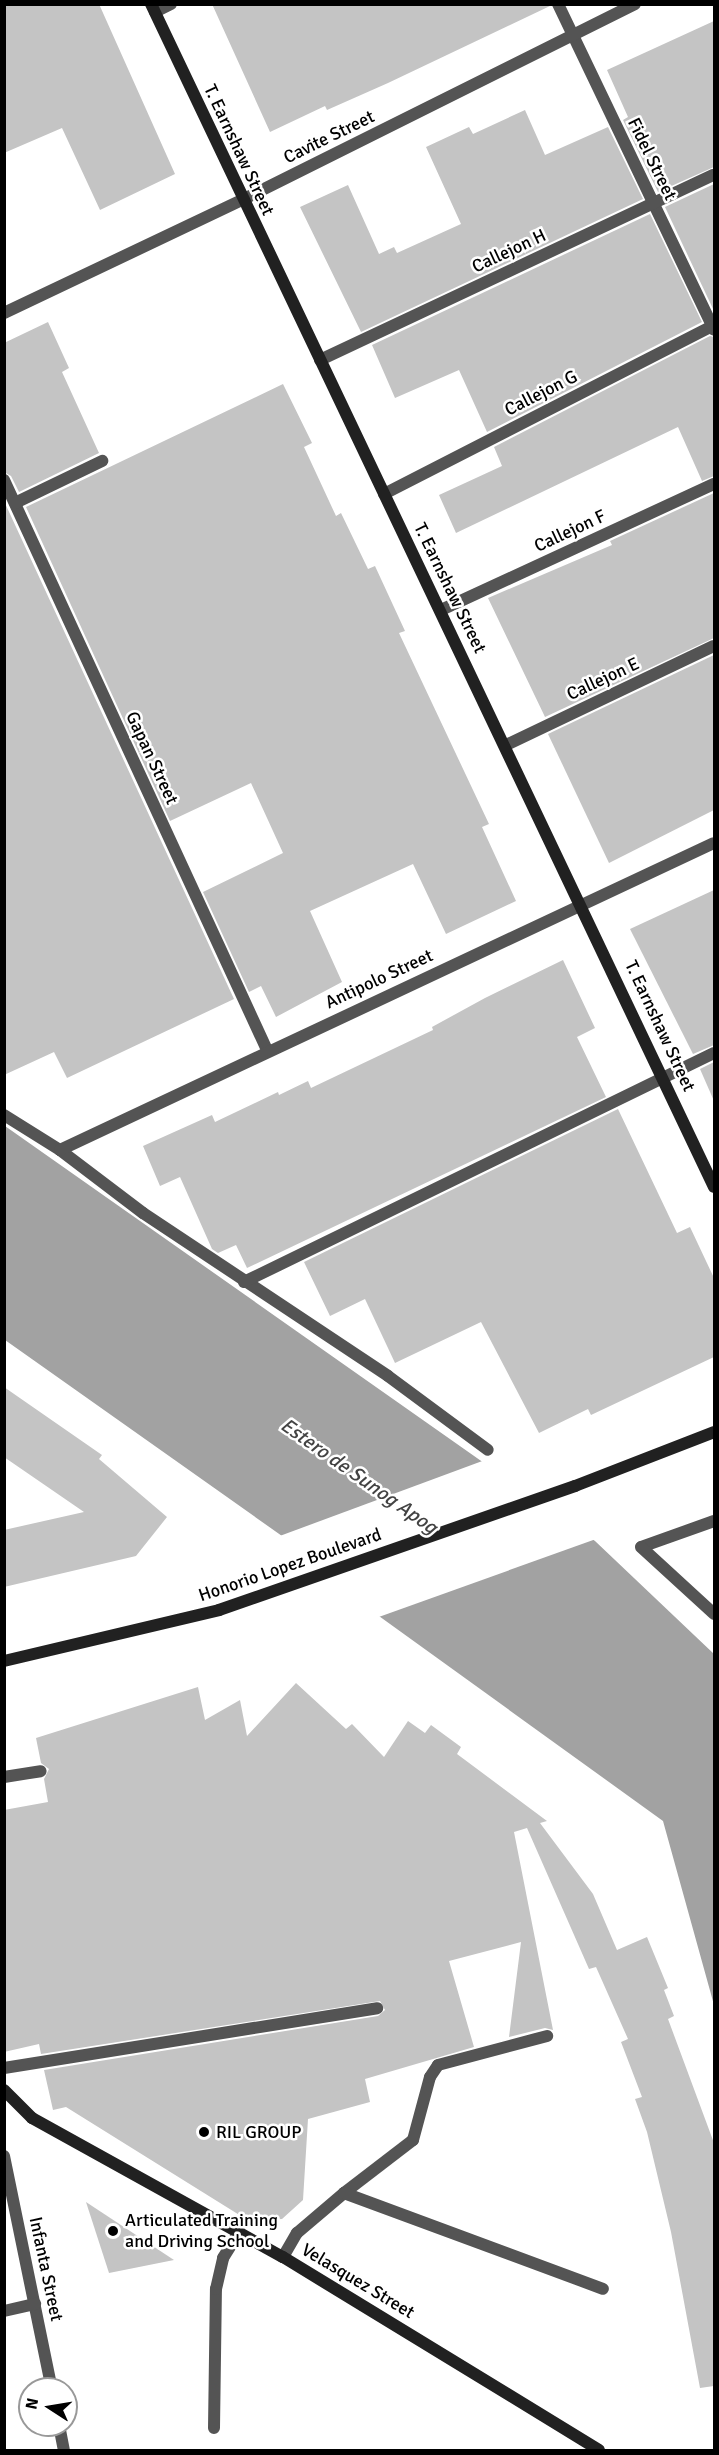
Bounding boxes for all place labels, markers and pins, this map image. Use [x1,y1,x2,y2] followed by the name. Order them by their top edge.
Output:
[216,2121,301,2143] place label: RIL GROUP
[197,2125,211,2139] marker: RIL GROUP
[125,2210,278,2252] place label: Articulated Training and Driving School
[106,2224,120,2238] marker: Articulated Training and Driving School

